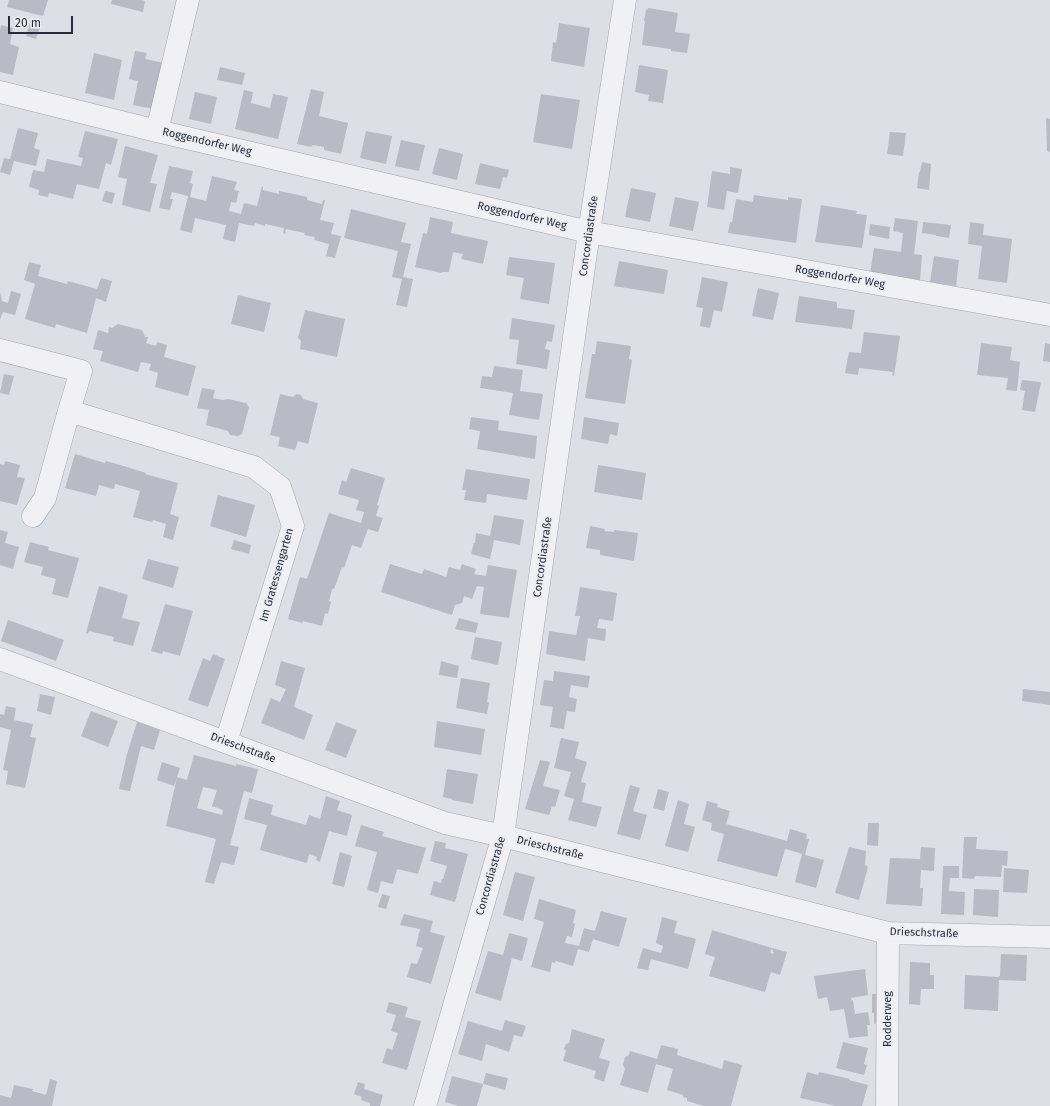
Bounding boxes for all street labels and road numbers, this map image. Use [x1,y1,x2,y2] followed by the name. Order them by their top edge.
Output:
[161,125,253,159] street label: Roggendorfer Weg
[577,195,601,277] street label: Concordiastraße
[476,199,568,233] street label: Roggendorfer Weg
[794,263,886,291] street label: Roggendorfer Weg
[531,516,555,598] street label: Concordiastraße
[257,527,297,623] street label: Im Gratessengarten
[208,730,278,766] street label: Drieschstraße
[515,833,585,863] street label: Drieschstraße
[473,835,509,917] street label: Concordiastraße
[889,925,959,941] street label: Drieschstraße
[881,991,895,1047] street label: Rodderweg

